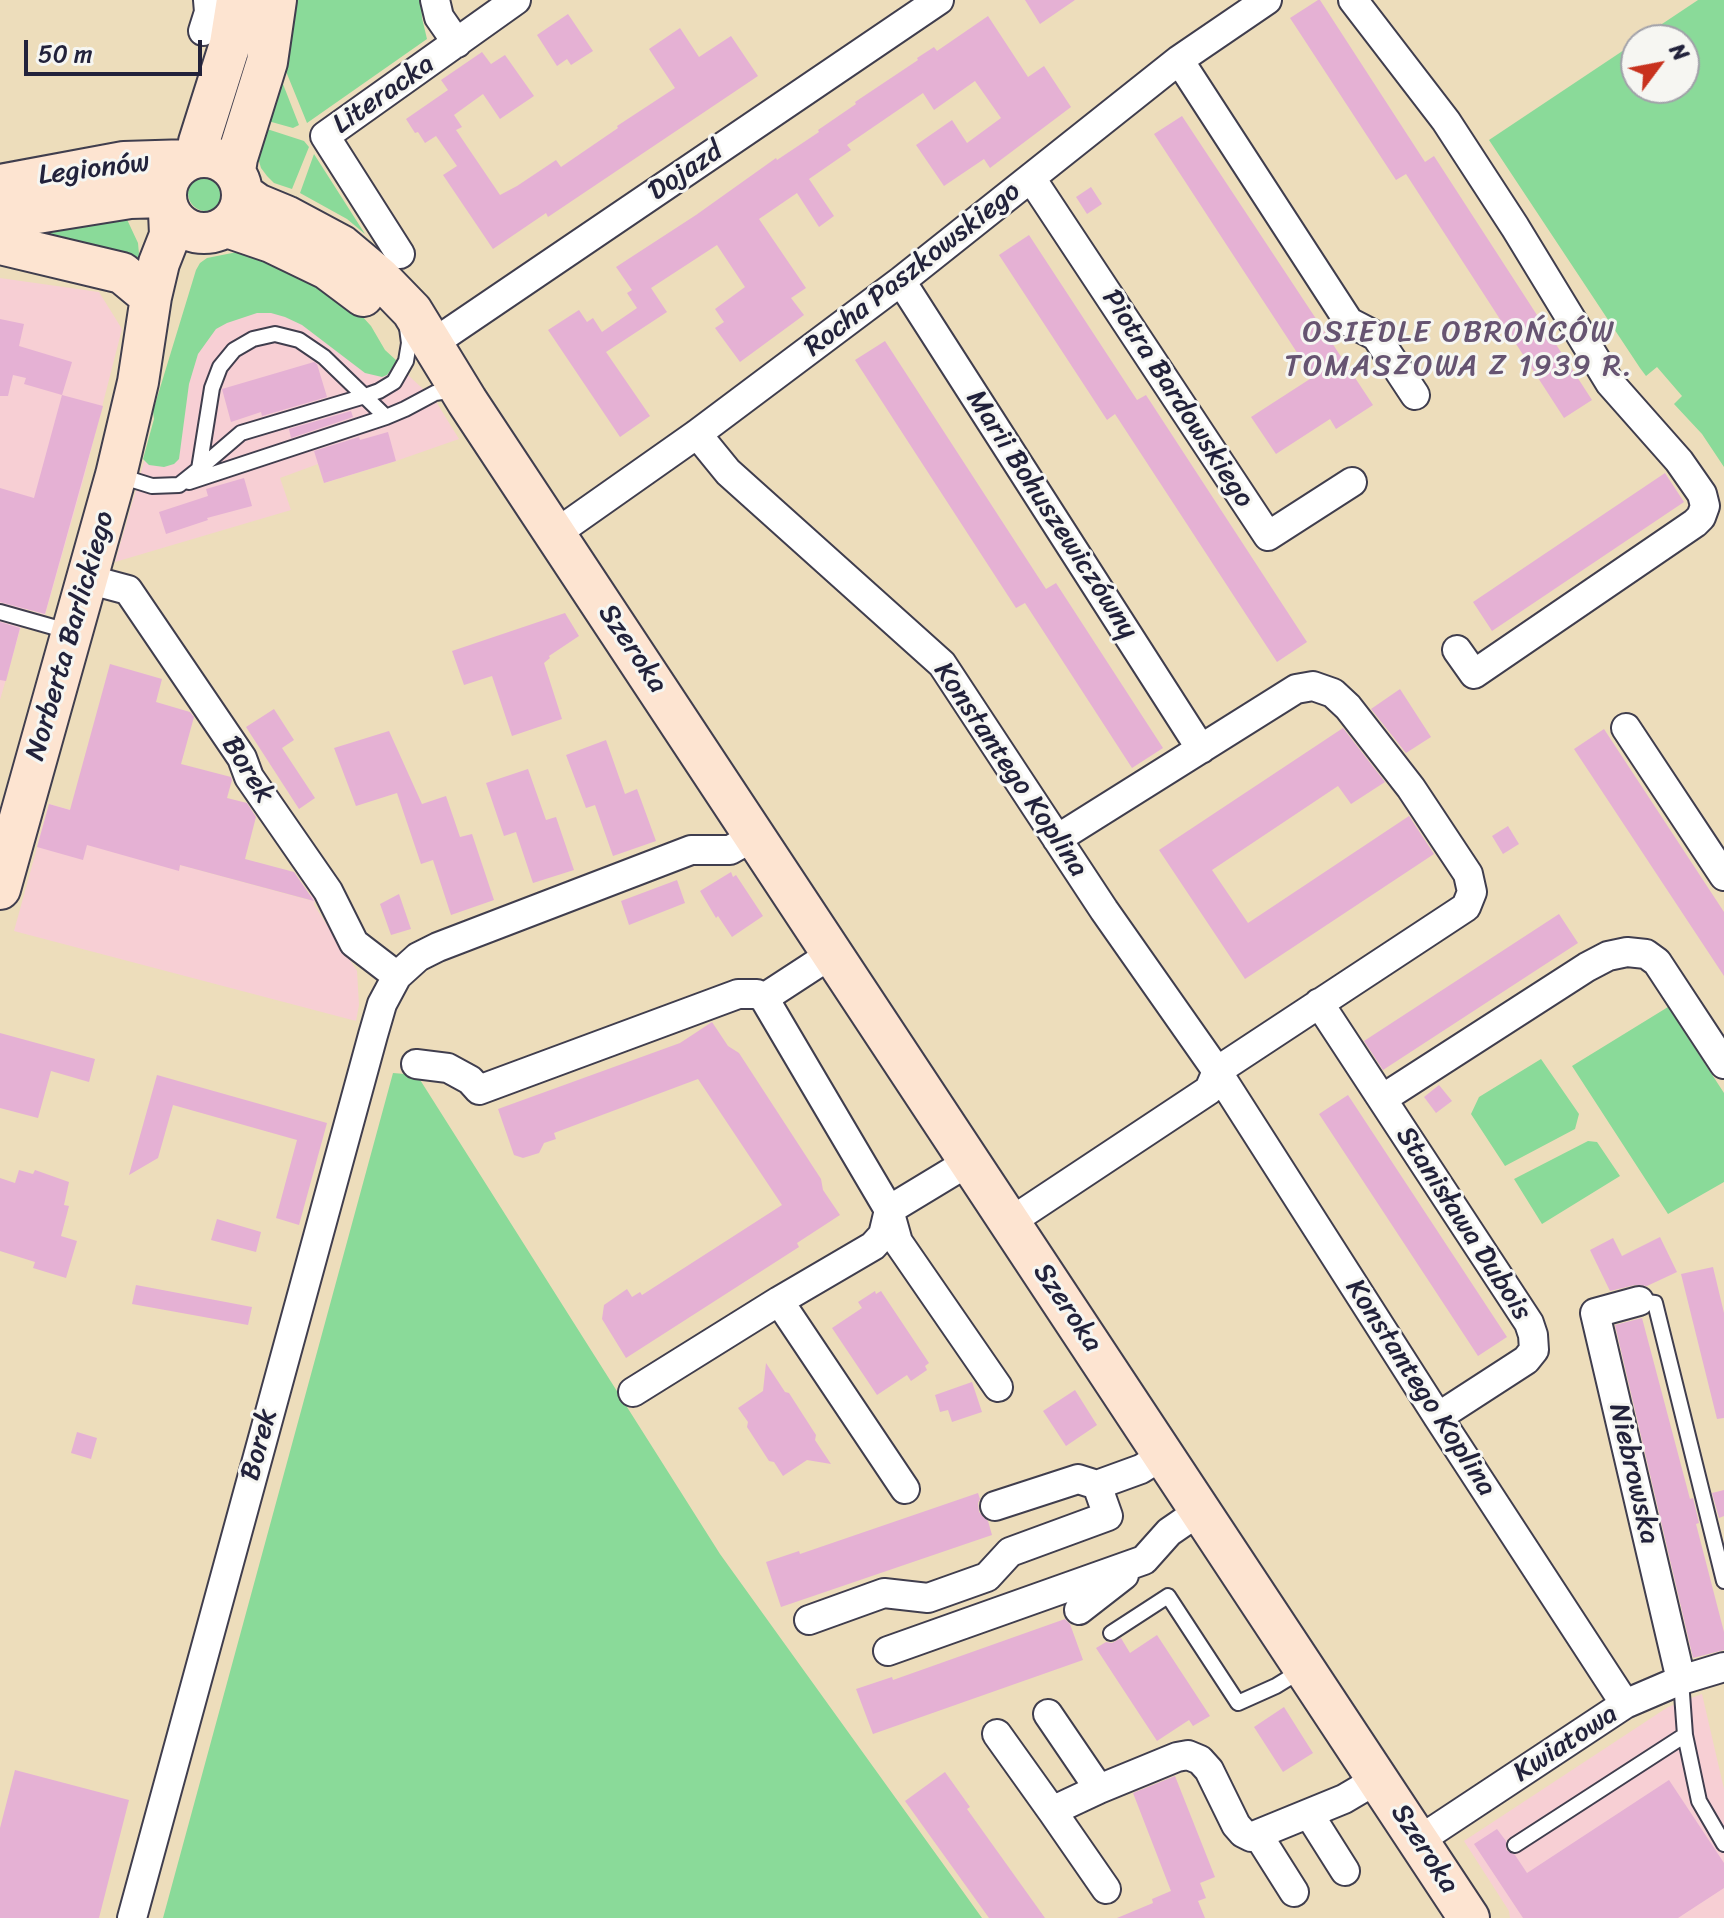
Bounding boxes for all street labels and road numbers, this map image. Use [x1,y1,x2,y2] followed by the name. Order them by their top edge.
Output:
[327,48,441,142] street label: Literacka
[643,135,729,209] street label: Dojazd
[37,147,151,193] street label: Legionów
[798,175,1028,365] street label: Rocha Paszkowskiego
[1094,283,1260,515] street label: Piotra Bardowskiego
[958,384,1144,646] street label: Marii Bohuszewiczówny
[19,507,123,765] street label: Norberta Barlickiego
[590,598,674,700] street label: Szeroka
[926,656,1094,884] street label: Konstantego Koplina
[214,730,280,810] street label: Borek
[1388,1121,1538,1327] street label: Stanisława Dubois
[1025,1257,1109,1359] street label: Szeroka
[1337,1273,1503,1503] street label: Konstantego Koplina
[1601,1400,1665,1548] street label: Niebrowska
[234,1406,286,1484] street label: Borek
[1508,1698,1624,1790] street label: Kwiatowa
[1383,1798,1465,1900] street label: Szeroka

